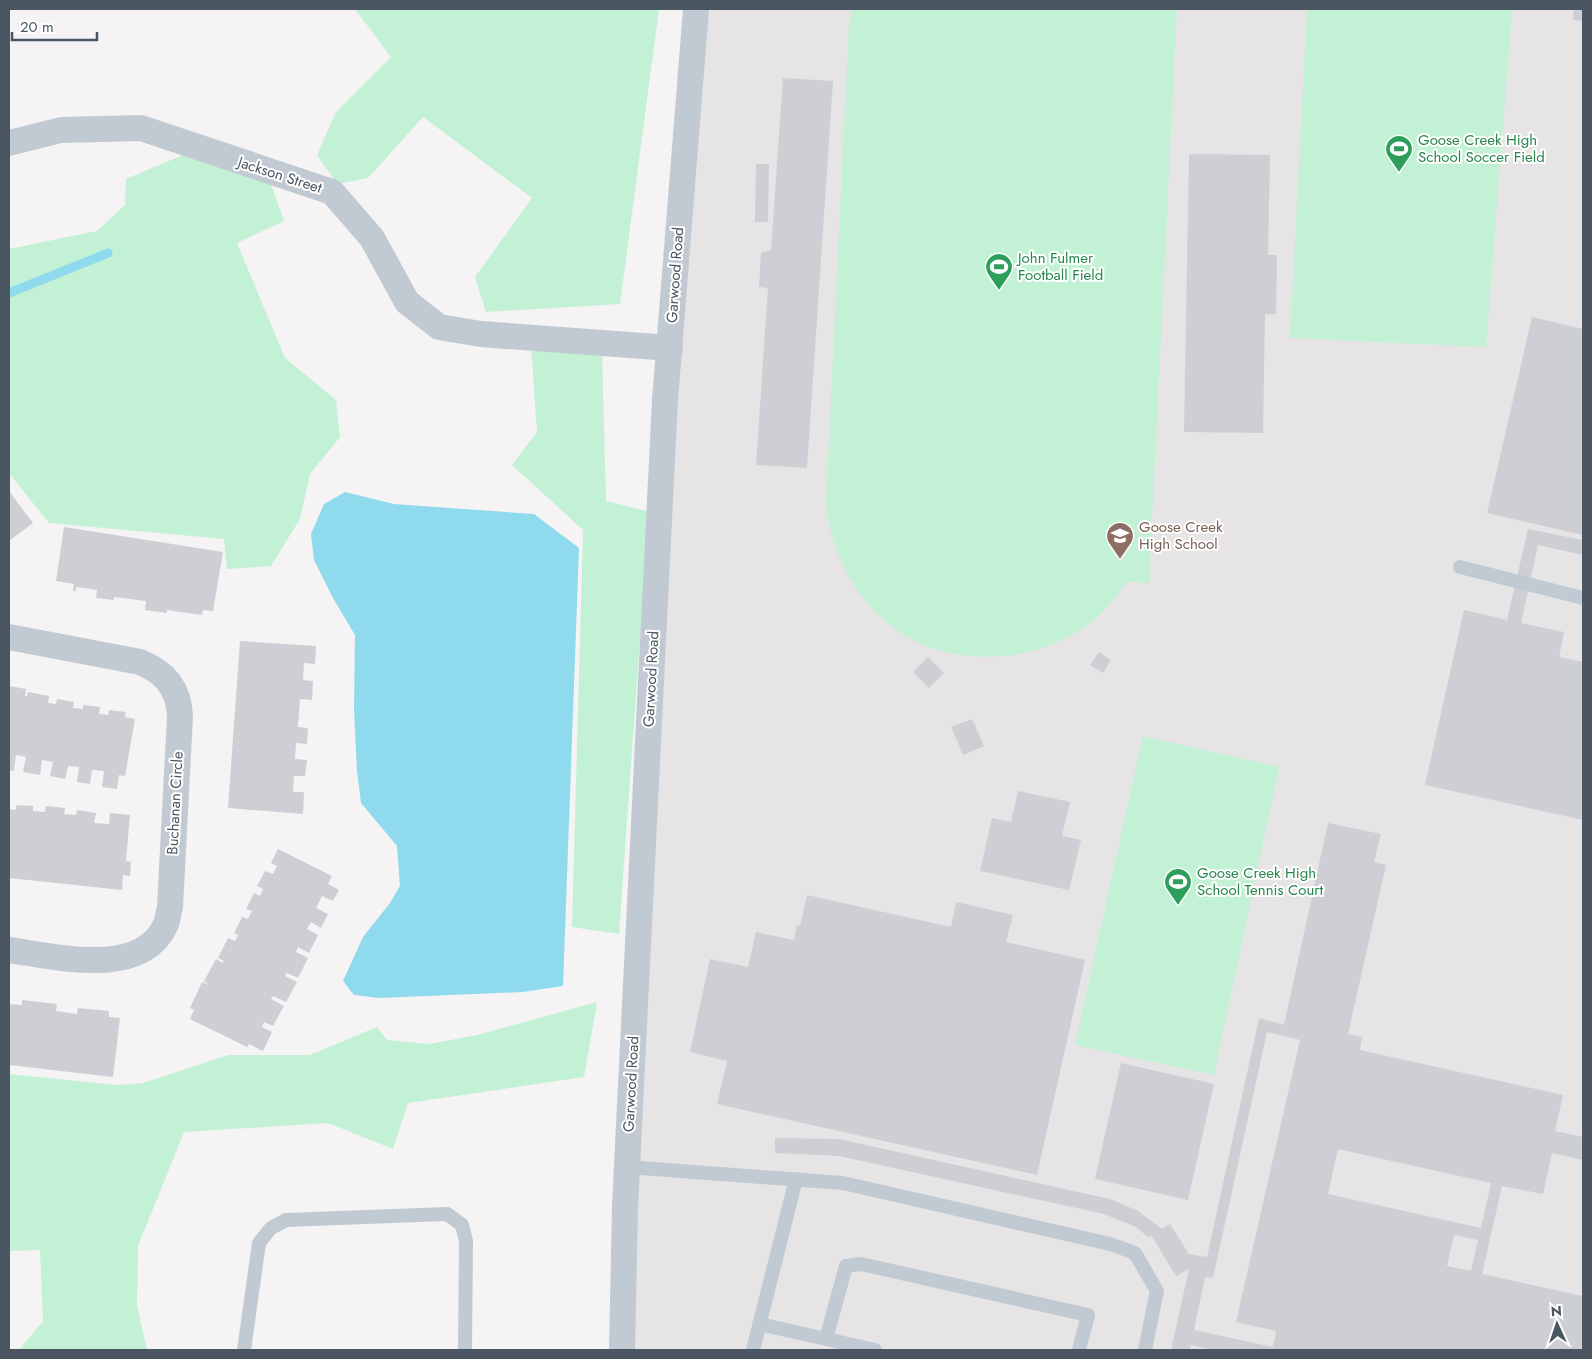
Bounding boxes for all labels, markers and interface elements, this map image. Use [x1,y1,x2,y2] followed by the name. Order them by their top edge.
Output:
[12,10,98,42] scale bar
[20,16,54,38] text: 20 m
[1418,129,1545,168] place label: Goose Creek High School Soccer Field
[1384,134,1414,173] sports icon: Goose Creek High School Soccer Field
[233,150,325,199] street label: Jackson Street
[661,226,689,324] street label: Garwood Road
[1016,247,1103,286] place label: John Fulmer Football Field
[984,252,1014,291] sports icon: John Fulmer Football Field
[1139,516,1223,555] place label: Goose Creek High School
[1105,521,1135,560] school or university icon: Goose Creek High School
[637,630,665,728] street label: Garwood Road
[161,751,189,855] street label: Buchanan Circle
[1197,862,1323,901] place label: Goose Creek High School Tennis Court
[1163,867,1193,906] sports icon: Goose Creek High School Tennis Court
[617,1035,645,1133] street label: Garwood Road
[1532,1299,1582,1349] north arrow
[1550,1301,1562,1321] text: N

